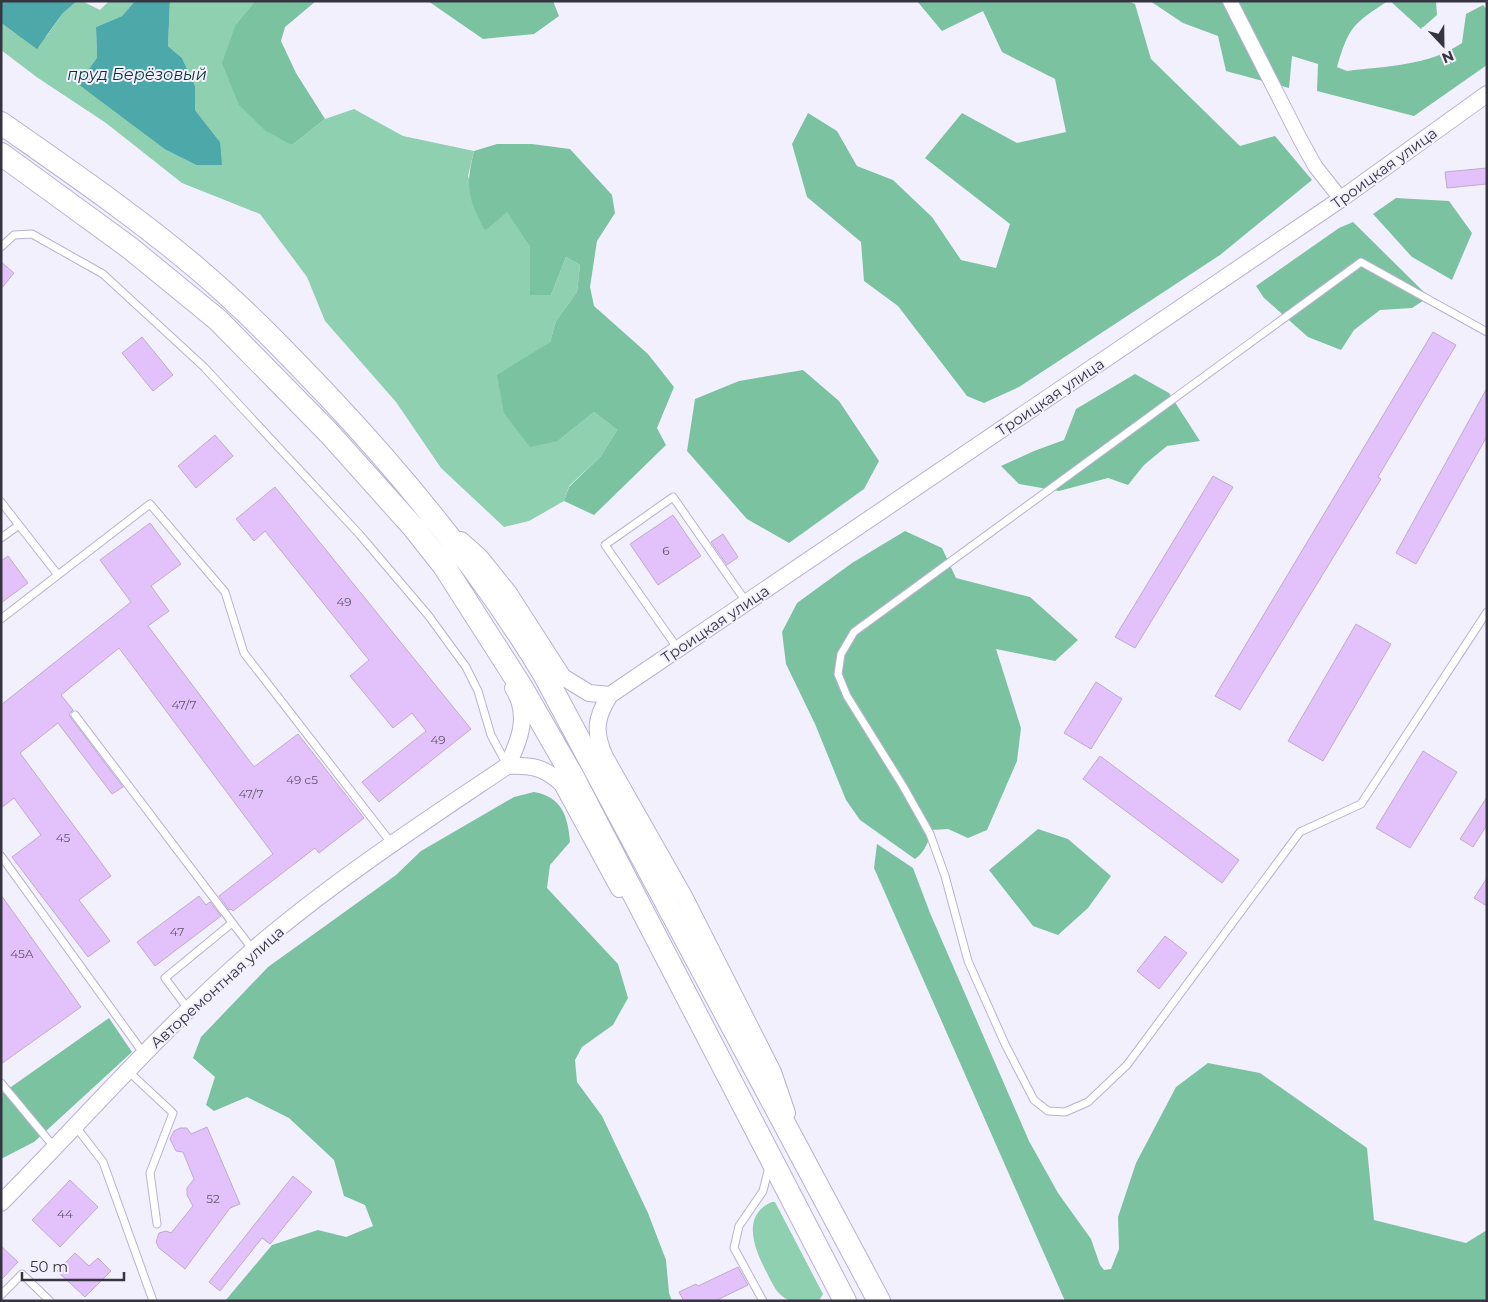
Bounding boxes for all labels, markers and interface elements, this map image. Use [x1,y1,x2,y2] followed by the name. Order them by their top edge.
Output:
[1418,20,1468,70] north arrow
[1439,47,1456,68] text: N
[67,65,207,84] water label: пруд Берёзовый
[1327,123,1441,213] street label: Троицкая улица
[992,354,1108,440] street label: Троицкая улица
[662,543,670,558] house number: 6
[657,581,773,667] street label: Троицкая улица
[336,594,352,609] house number: 49
[171,697,197,712] house number: 47/7
[430,732,446,747] house number: 49
[286,772,318,787] house number: 49 с5
[238,786,264,801] house number: 47/7
[56,830,71,845] house number: 45
[146,922,288,1052] street label: Авторемонтная улица
[170,924,184,939] house number: 47
[10,946,34,961] house number: 45А
[206,1191,220,1206] house number: 52
[57,1206,73,1221] house number: 44
[22,1250,125,1282] scale bar
[30,1257,68,1276] text: 50 m

